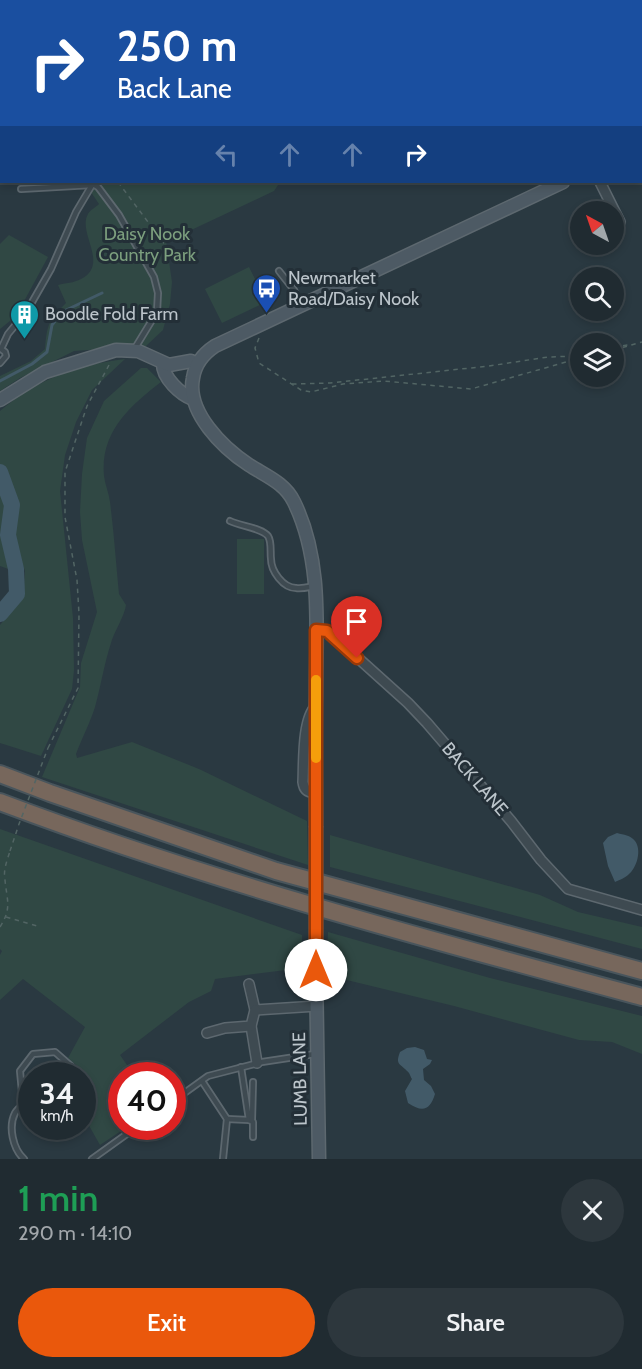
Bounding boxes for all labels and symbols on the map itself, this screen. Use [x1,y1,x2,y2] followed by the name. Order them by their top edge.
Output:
[570,201,624,255] north arrow
[98,223,197,266] park label: Daisy Nook Country Park
[288,267,420,310] place label: Newmarket Road/Daisy Nook
[251,272,283,314] bus stop icon: Newmarket Road/Daisy Nook
[8,298,40,340] building icon: Boodle Fold Farm
[45,303,178,325] place label: Boodle Fold Farm
[331,596,382,658] pin
[437,738,513,820] street label: BACK LANE
[284,938,348,1002] position arrow
[288,1032,312,1126] street label: LUMB LANE
[108,1062,186,1140] speed limit sign: 40

